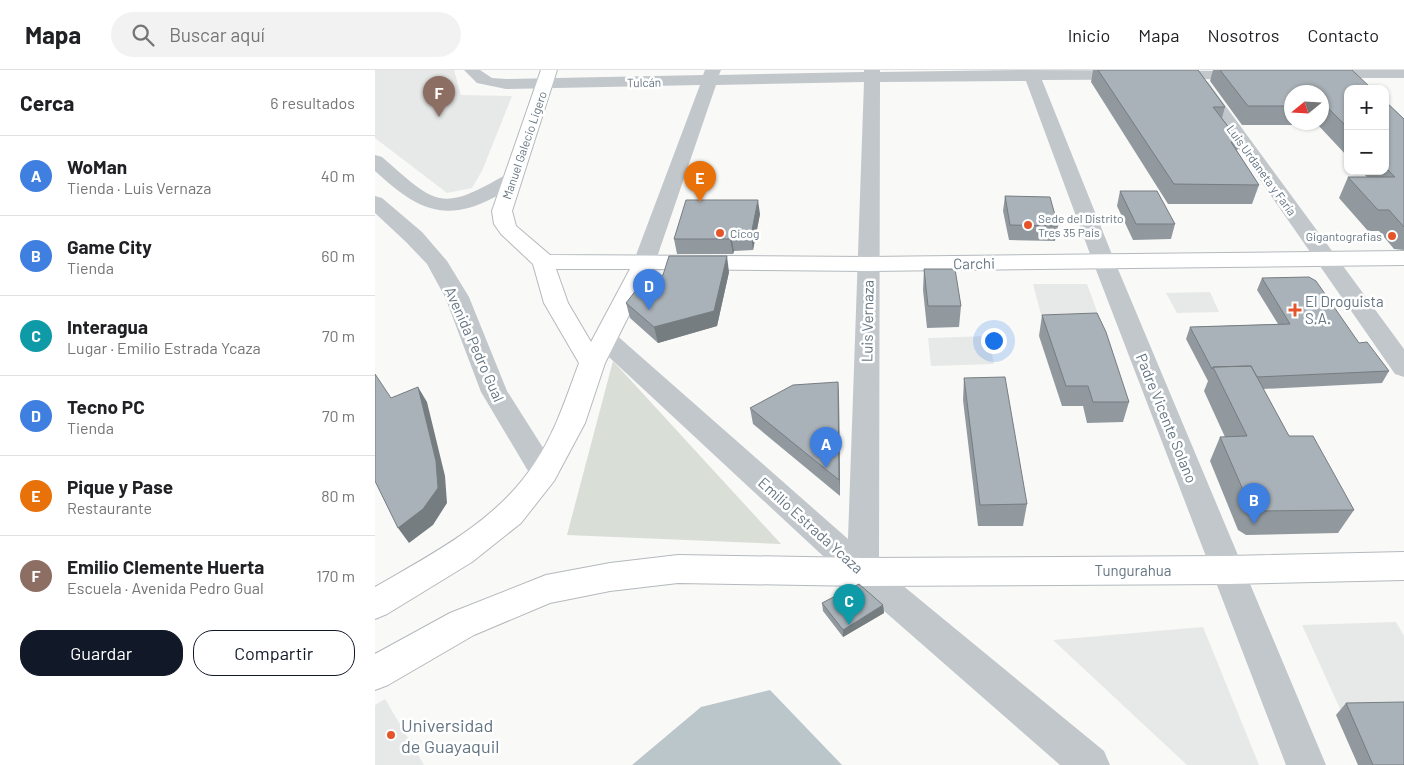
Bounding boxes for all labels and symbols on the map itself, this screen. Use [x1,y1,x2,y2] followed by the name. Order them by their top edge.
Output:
[627,75,661,89] street label: Tulcán
[423,76,455,117] pin: F
[1284,85,1329,130] north arrow
[499,89,549,201] street label: Manuel Galecio Ligero
[1224,122,1300,218] street label: Luis Urdaneta y Faría
[684,161,716,202] pin: E
[1038,211,1124,239] place label: Sede del Distrito Tres 35 Pais
[1022,219,1034,231] marker: Sede del Distrito Tres 35 Pais
[730,226,760,240] place label: Cicog
[714,227,726,239] marker: Cicog
[1306,229,1382,243] place label: Gigantografias
[1386,230,1398,242] marker: Gigantografias
[953,254,995,272] street label: Carchi
[633,269,665,310] pin: D
[857,280,877,362] street label: Luis Vernaza
[442,284,508,404] street label: Avenida Pedro Gual
[1305,292,1384,327] place label: El Droguista S.A.
[1289,304,1301,316] marker: El Droguista S.A.
[981,328,1007,354] your location
[1133,351,1201,485] street label: Padre Vicente Solano
[810,427,842,468] pin: A
[755,473,867,577] street label: Emilio Estrada Ycaza
[1238,483,1270,524] pin: B
[1095,561,1171,579] street label: Tungurahua
[833,584,865,625] pin: C
[401,714,499,757] place label: Universidad de Guayaquil
[385,729,397,741] marker: Universidad de Guayaquil

